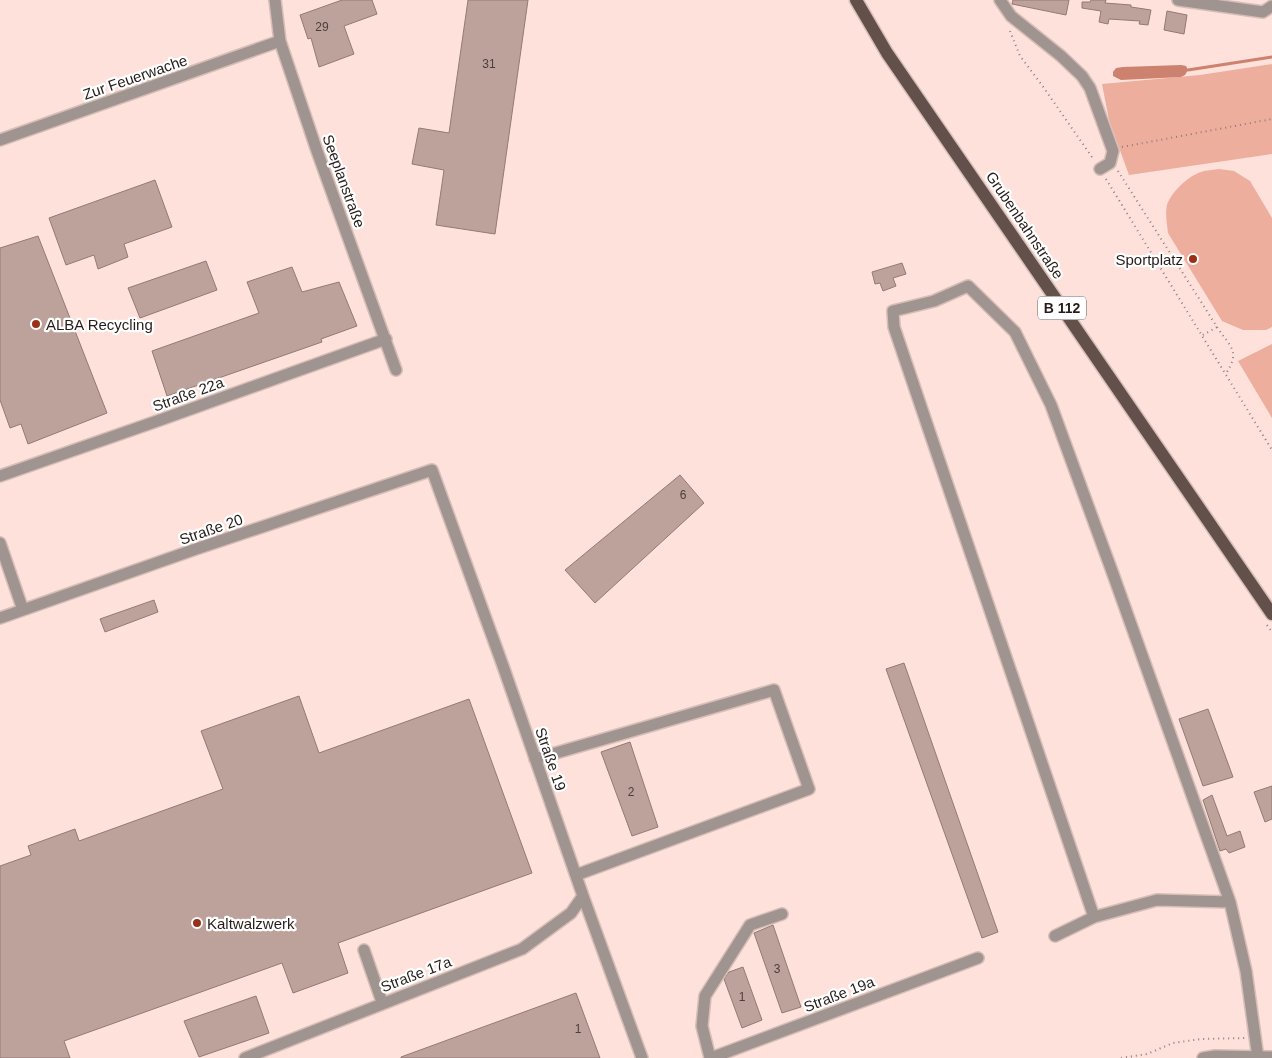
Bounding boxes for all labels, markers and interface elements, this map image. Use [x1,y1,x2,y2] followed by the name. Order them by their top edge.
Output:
[315,20,329,34] house number: 29
[81,51,189,103] street label: Zur Feuerwache
[482,57,496,71] house number: 31
[319,132,369,230] street label: Seeplanstraße
[983,168,1067,282] street label: Grubenbahnstraße
[1115,251,1183,268] place label: Sportplatz
[1187,253,1199,265] marker: Sportplatz
[1038,296,1086,320] road number: B 112
[46,316,153,333] place label: ALBA Recycling
[30,318,42,330] marker: ALBA Recycling
[150,373,226,415] street label: Straße 22a
[680,488,687,502] house number: 6
[177,510,245,548] street label: Straße 20
[532,725,570,793] street label: Straße 19
[628,785,635,799] house number: 2
[207,915,295,932] place label: Kaltwalzwerk
[191,917,203,929] marker: Kaltwalzwerk
[378,953,454,995] street label: Straße 17a
[774,962,781,976] house number: 3
[801,973,877,1015] street label: Straße 19a
[739,990,746,1004] house number: 1
[575,1022,582,1036] house number: 1

